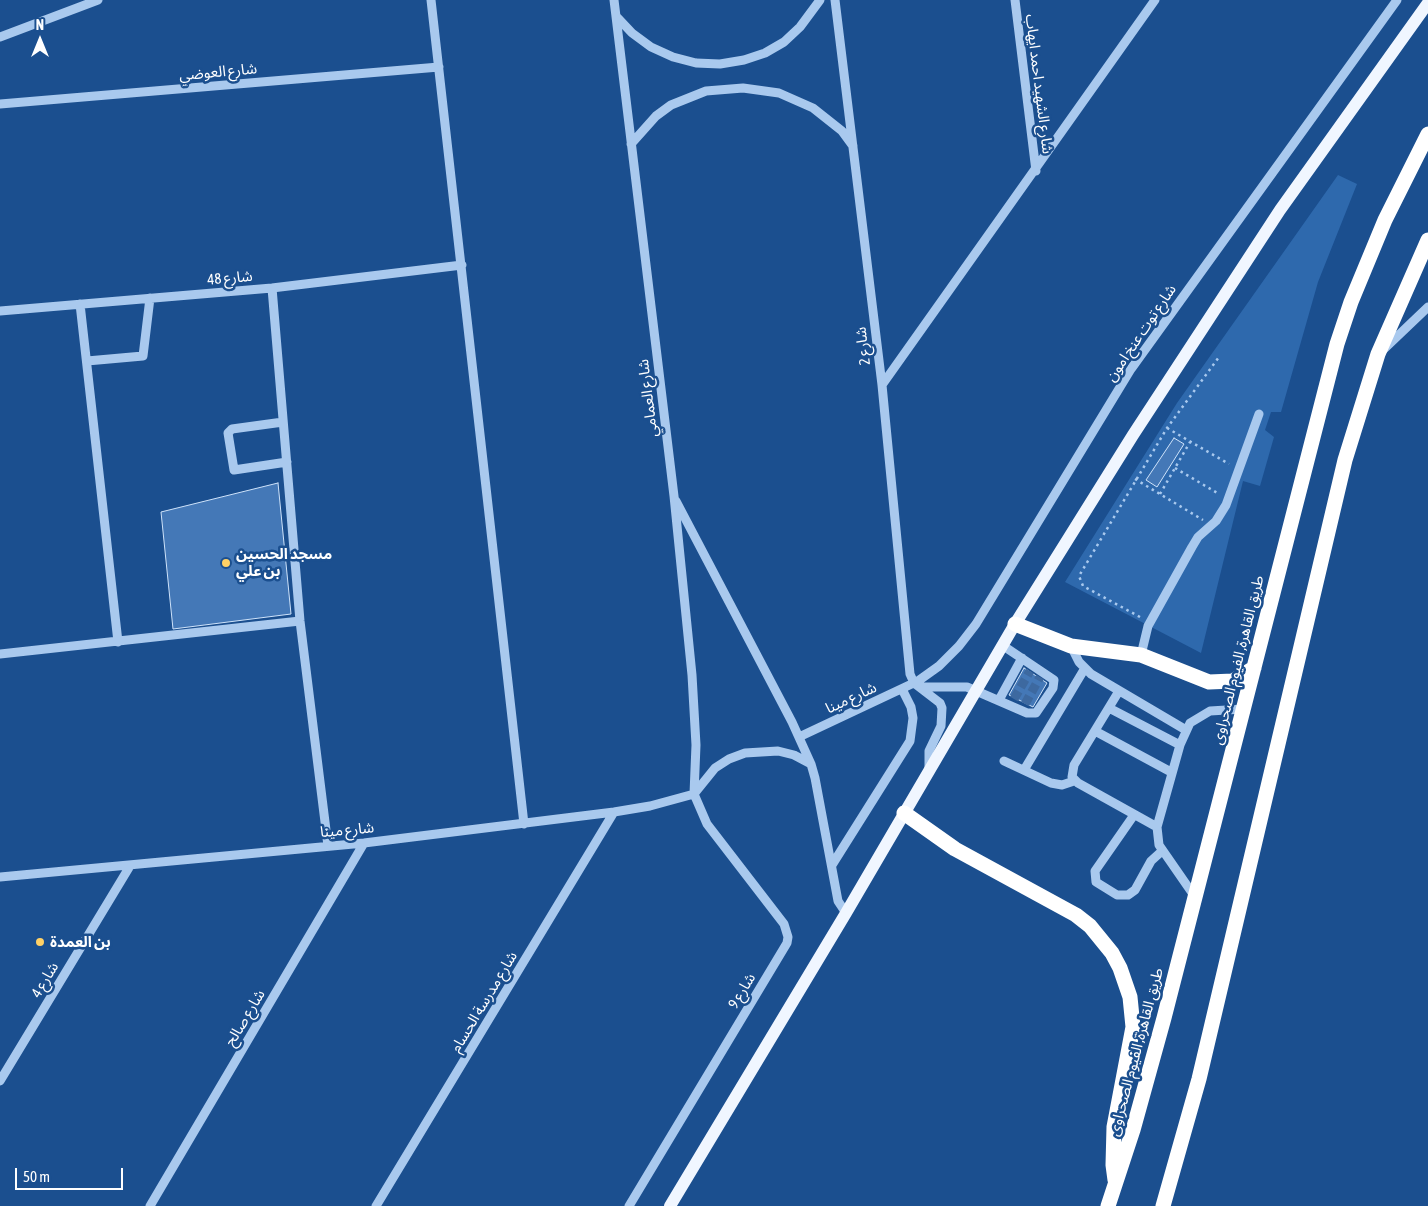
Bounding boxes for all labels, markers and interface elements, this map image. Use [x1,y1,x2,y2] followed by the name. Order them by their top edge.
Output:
[1021,13,1057,155] street label: شارع الشهيد احمد ايهاب
[15,15,65,65] north arrow
[36,17,44,33] text: N
[178,60,258,84] street label: شارع العوضي
[207,267,253,289] street label: شارع 48
[1102,281,1180,385] street label: شارع توت عنخ امون
[852,326,874,366] street label: شارع 2
[634,358,662,438] street label: شارع العمامي
[236,545,332,580] place label: مسجد الحسين بن علي
[220,557,232,569] marker: مسجد الحسين بن علي
[1208,574,1268,746] street label: طريق القاهرة, الفيوم الصحراوى
[823,678,879,718] street label: شارع مينا
[319,819,375,841] street label: شارع مينا
[50,933,111,951] place label: بن العمدة
[34,936,46,948] marker: بن العمدة
[447,948,521,1056] street label: شارع مدرسة الحسام
[27,959,63,1001] street label: شارع 4
[1105,966,1167,1138] street label: طريق القاهرة, الفيوم الصحراوى
[724,970,760,1012] street label: شارع 9
[221,986,269,1050] street label: شارع صالح
[18,1158,125,1190] scale bar
[23,1168,50,1185] text: 50 m

